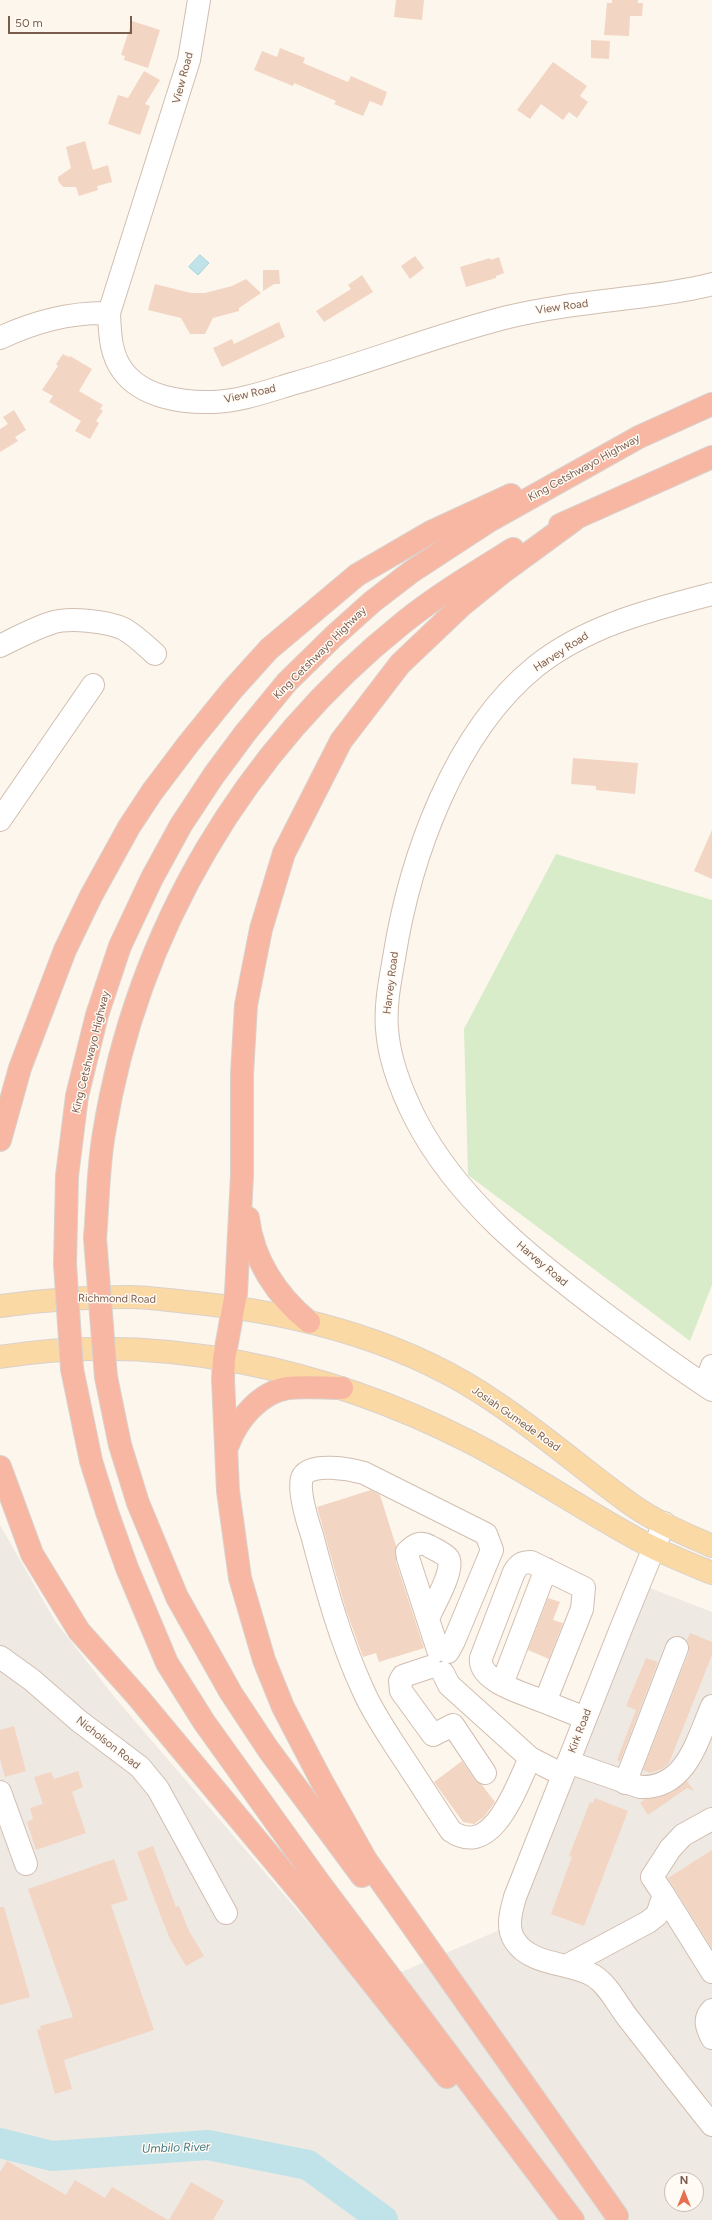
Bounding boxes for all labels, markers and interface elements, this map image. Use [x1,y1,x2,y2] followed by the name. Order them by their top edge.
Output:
[10,8,134,34] scale bar
[15,16,43,30] text: 50 m
[170,51,196,105] street label: View Road
[535,297,589,317] street label: View Road
[223,382,277,406] street label: View Road
[526,432,642,504] street label: King Cetshwayo Highway
[271,604,369,702] street label: King Cetshwayo Highway
[531,629,591,675] street label: Harvey Road
[381,951,401,1015] street label: Harvey Road
[69,989,113,1115] street label: King Cetshwayo Highway
[514,1239,570,1289] street label: Harvey Road
[78,1292,156,1306] street label: Richmond Road
[469,1384,563,1454] street label: Josiah Gumede Road
[566,1707,594,1755] street label: Kirk Road
[73,1714,143,1772] street label: Nicholson Road
[142,2140,210,2156] water label: Umbilo River
[664,2172,704,2212] north arrow
[680,2174,688,2187] text: N

